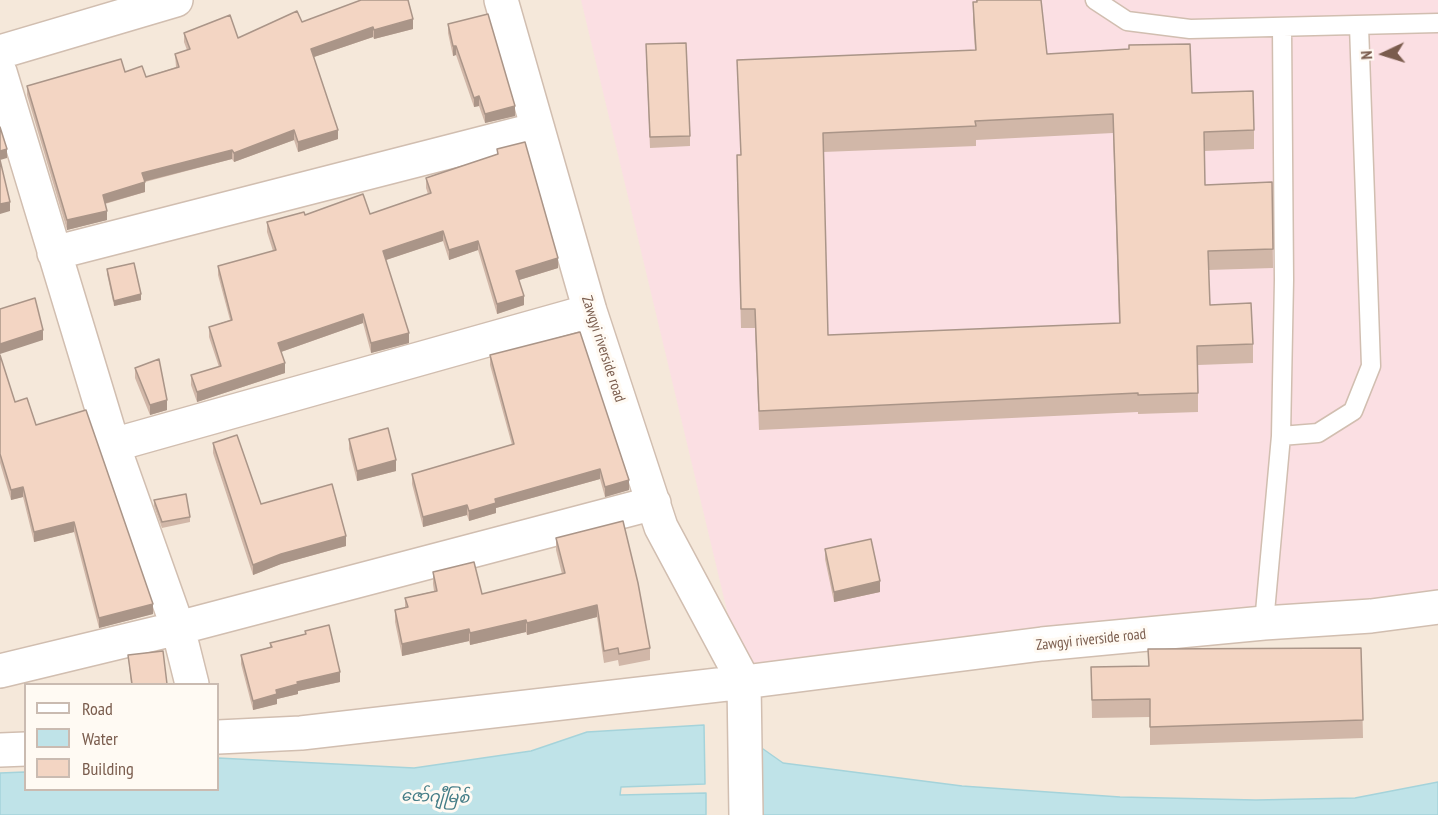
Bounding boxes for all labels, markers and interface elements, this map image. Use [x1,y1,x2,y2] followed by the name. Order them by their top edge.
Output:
[1354,24,1414,84] north arrow
[1356,50,1376,60] text: N
[577,294,629,404] street label: Zawgyi riverside road
[1035,625,1147,655] street label: Zawgyi riverside road
[24,683,219,791] legend
[82,697,113,720] text: Road
[82,727,118,750] text: Water
[82,757,134,780] text: Building
[401,786,469,808] water label: ဇော်ဂျီမြစ်

